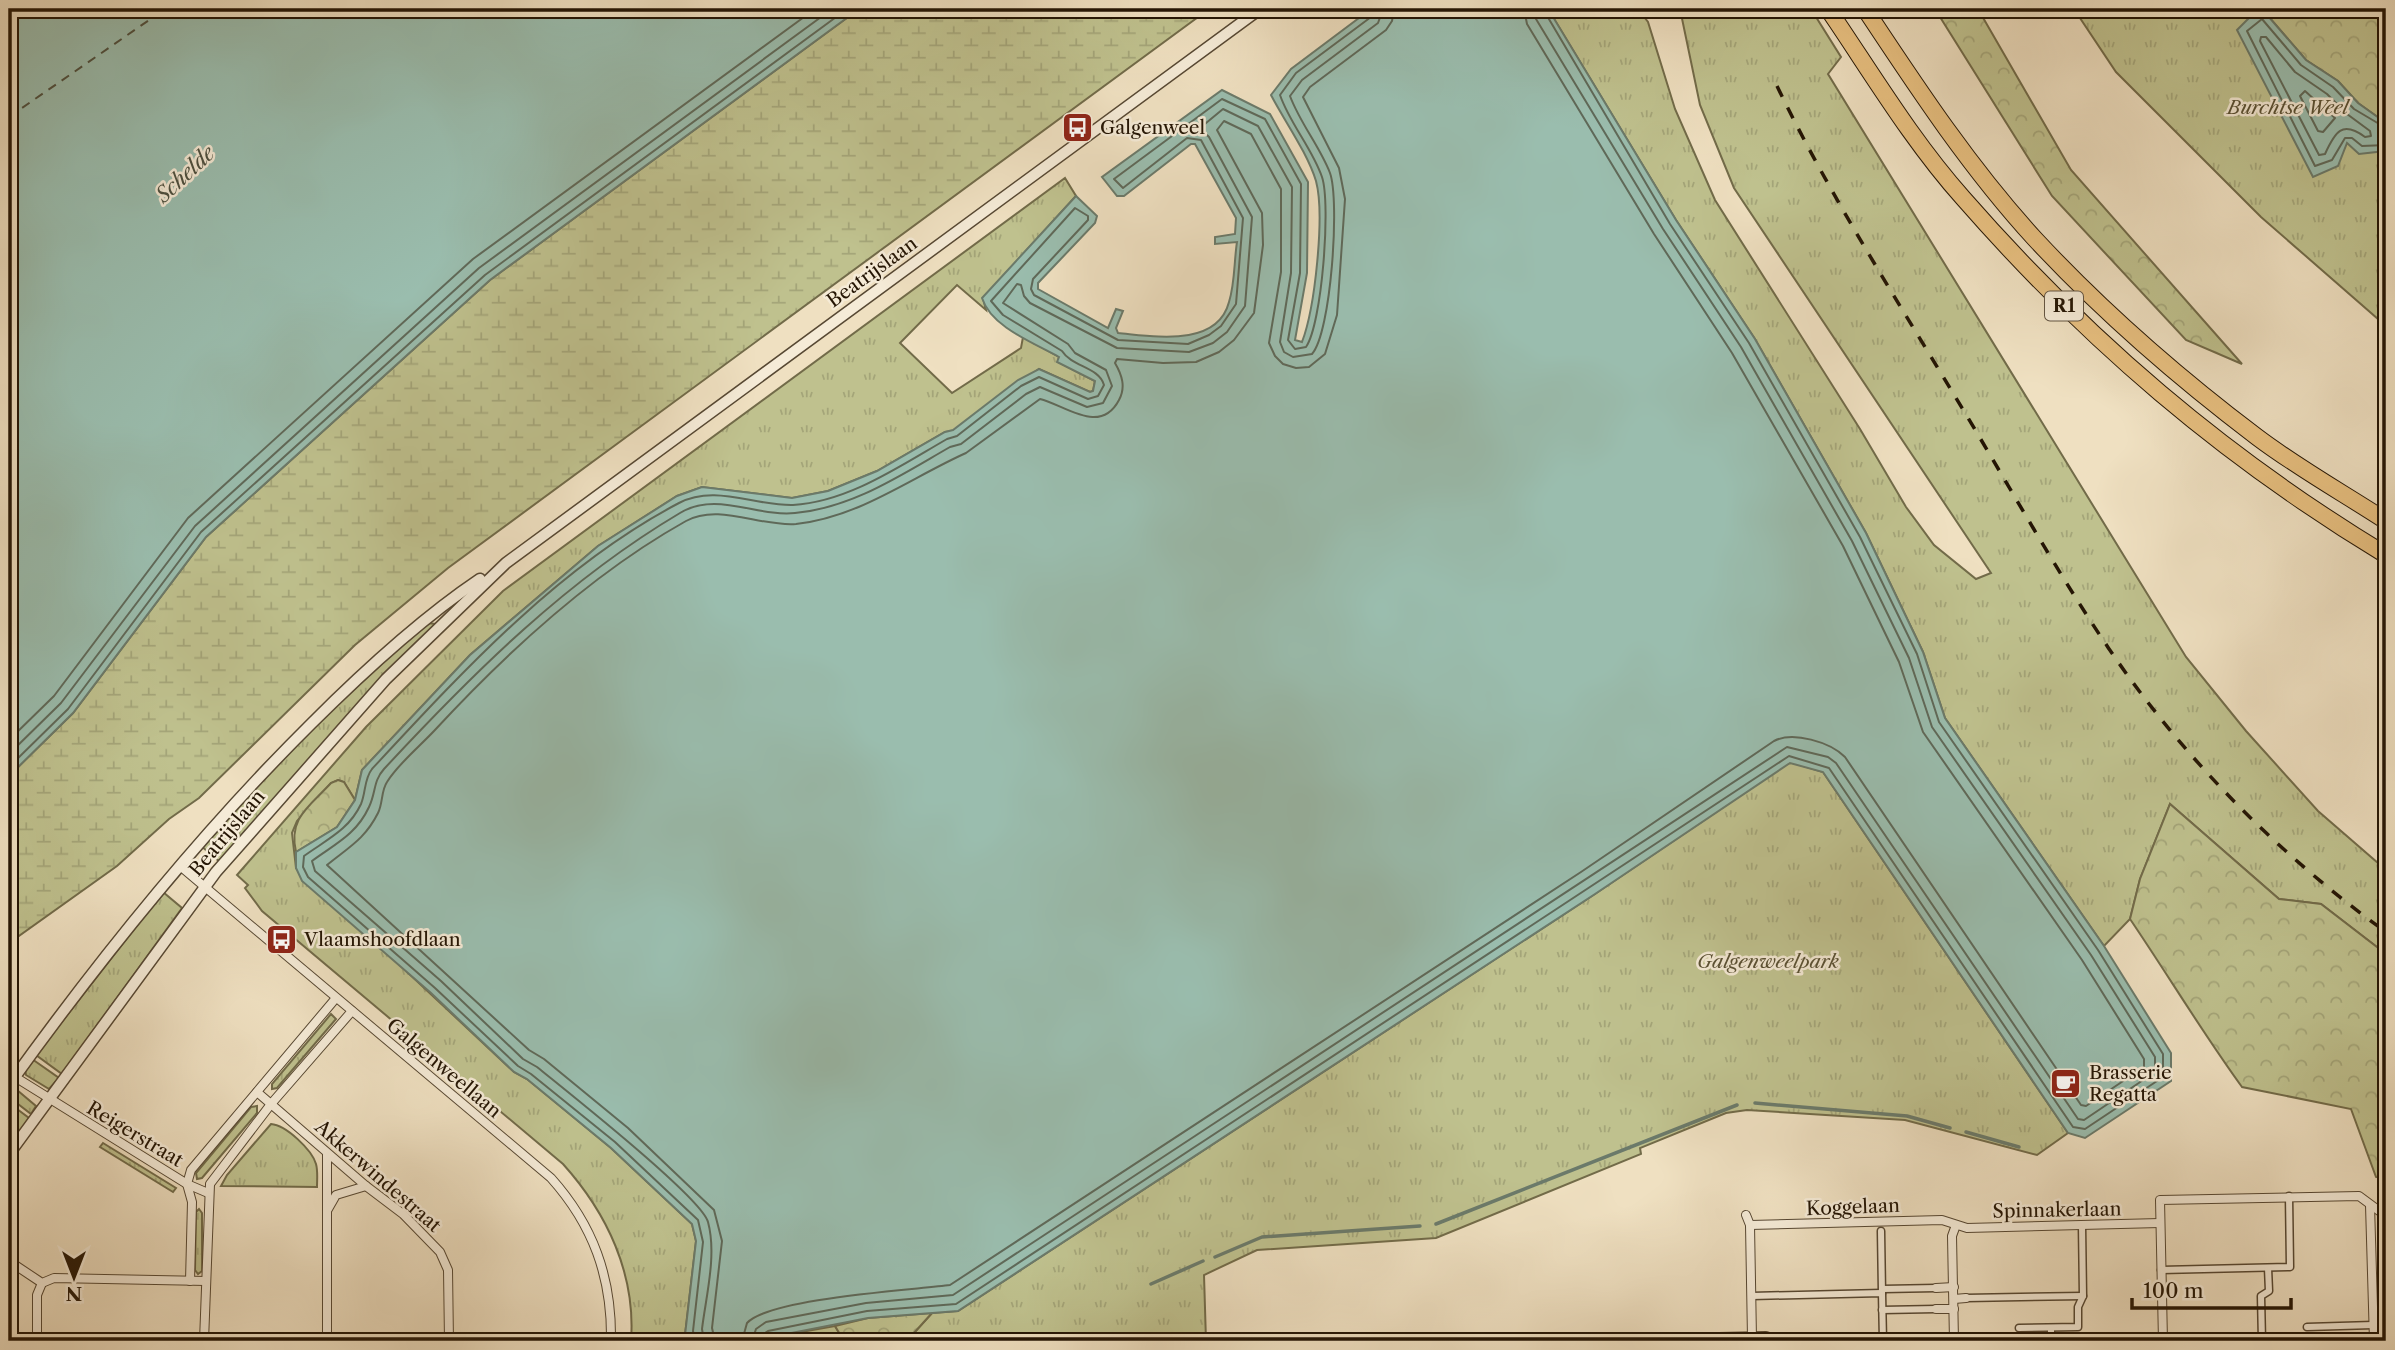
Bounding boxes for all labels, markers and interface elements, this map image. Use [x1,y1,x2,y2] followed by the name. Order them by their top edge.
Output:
[2225,96,2351,119] park label: Burchtse Weel
[1060,110,1094,144] bus stop icon: Galgenweel
[1100,116,1205,139] place label: Galgenweel
[149,140,220,209] water label: Schelde
[822,232,922,312] street label: Beatrijslaan
[2045,292,2083,320] road number: R1
[184,785,270,881] street label: Beatrijslaan
[264,922,298,956] bus stop icon: Vlaamshoofdlaan
[303,928,461,951] place label: Vlaamshoofdlaan
[1697,950,1839,973] park label: Galgenweelpark
[382,1013,506,1123] street label: Galgenweellaan
[2089,1061,2172,1106] place label: Brasserie Regatta
[2049,1066,2083,1100] cafe icon: Brasserie Regatta
[83,1096,188,1172] street label: Reigerstraat
[310,1114,446,1237] street label: Akkerwindestraat
[1806,1194,1900,1220] street label: Koggelaan
[1992,1197,2122,1223] street label: Spinnakerlaan
[38,1242,108,1312] north arrow
[2132,1266,2292,1310] scale bar
[2143,1278,2204,1303] text: 100 m
[66,1282,82,1305] text: N

